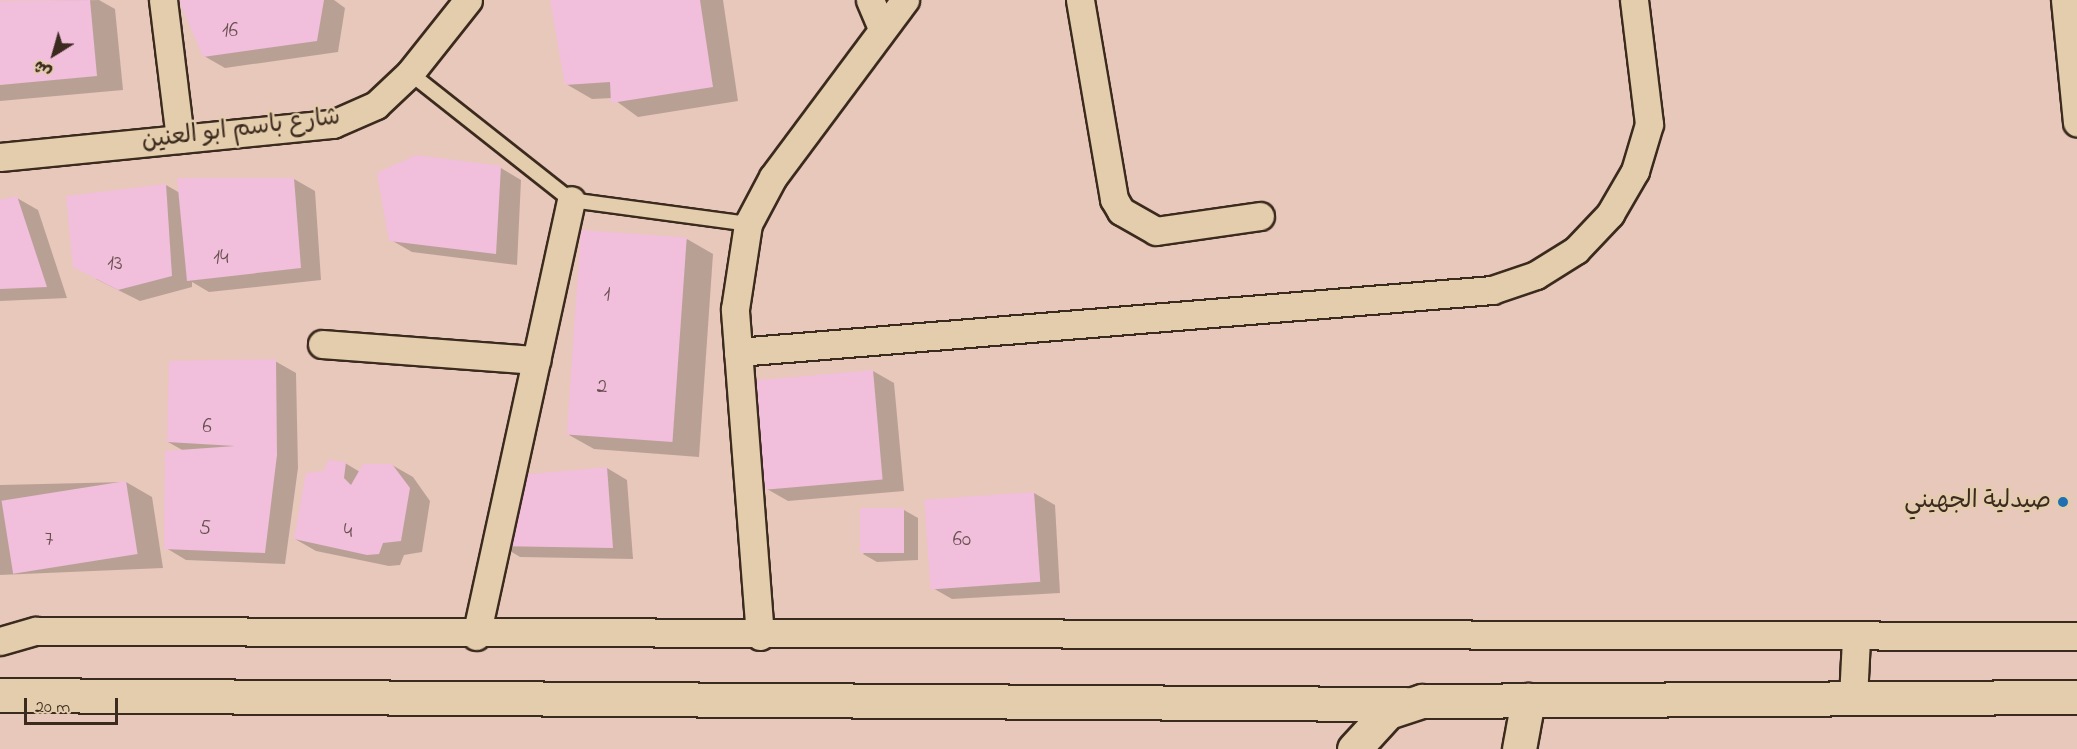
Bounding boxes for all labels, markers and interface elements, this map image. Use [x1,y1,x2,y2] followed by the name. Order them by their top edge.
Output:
[222,18,238,44] house number: 16
[24,24,84,84] north arrow
[29,53,57,83] text: ش
[140,104,342,156] street label: شارع باسم ابو العنين
[213,245,229,271] house number: 14
[107,251,123,277] house number: 13
[604,282,610,308] house number: 1
[597,374,607,400] house number: 2
[202,414,212,440] house number: 6
[1904,488,2051,516] place label: صيدلية الجهيني
[2056,495,2070,509] marker: صيدلية الجهيني
[199,516,211,542] house number: 5
[344,519,352,545] house number: 4
[45,527,53,553] house number: 7
[953,527,971,553] house number: 60
[27,686,122,724] scale bar
[35,695,70,721] text: 20 m

